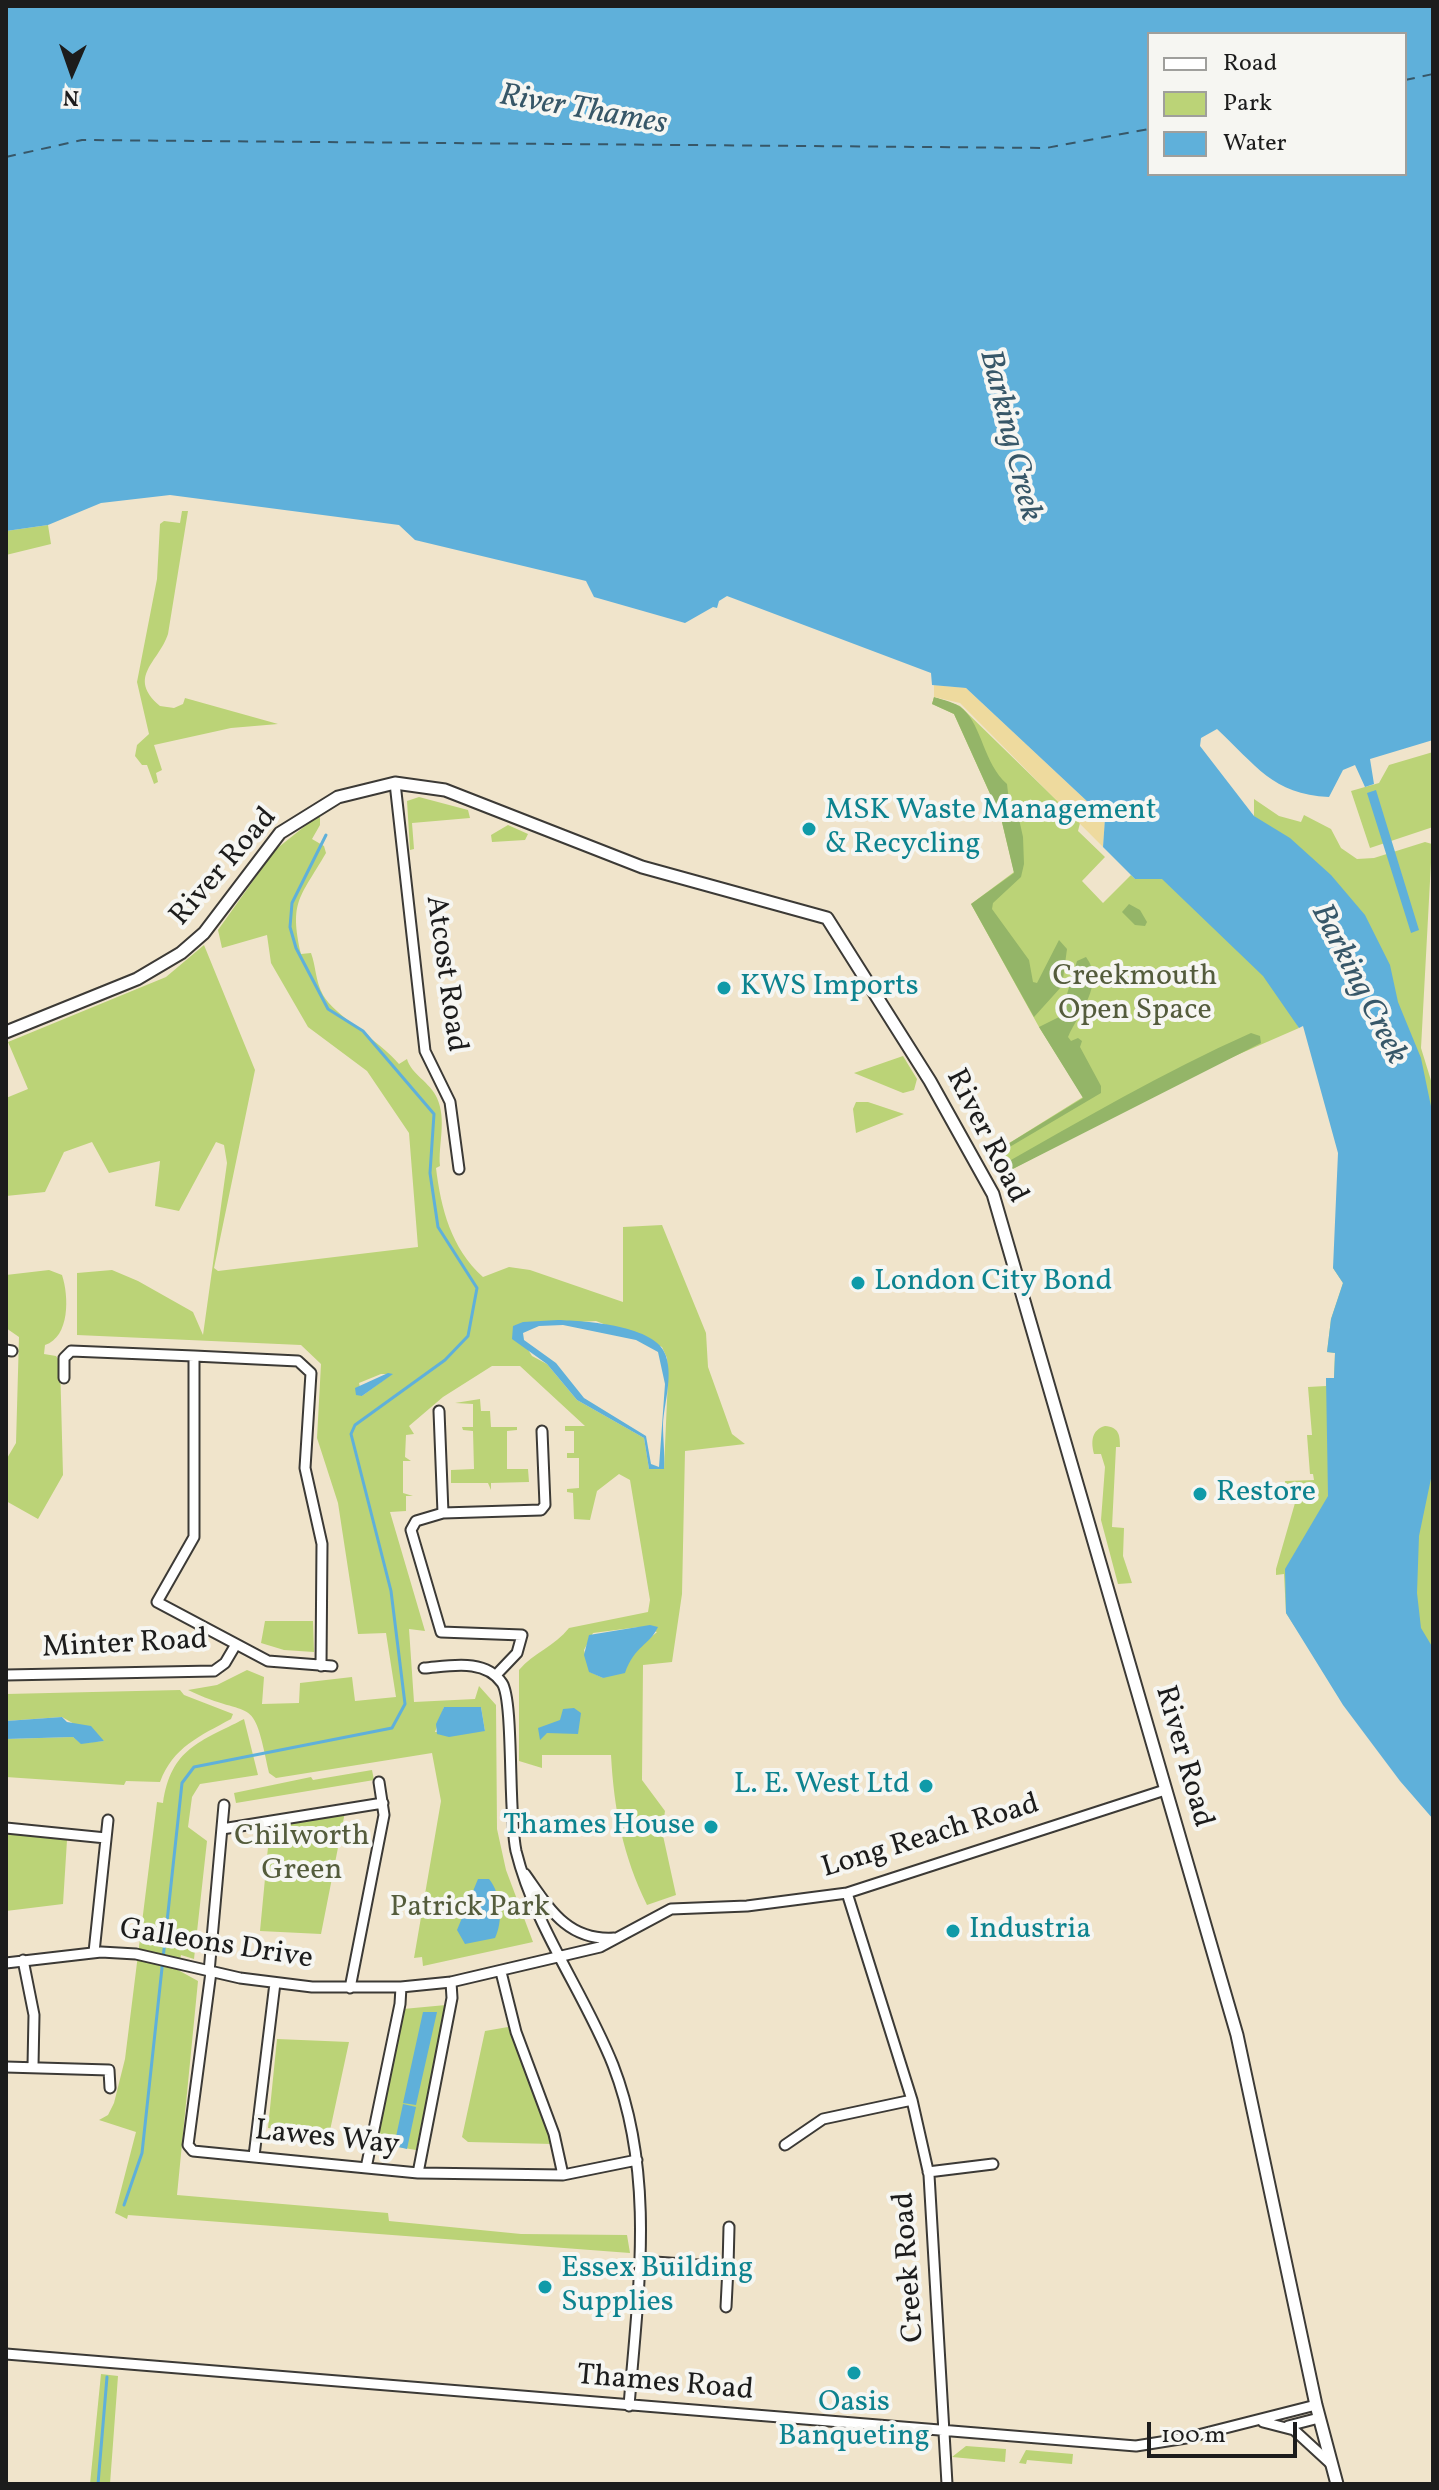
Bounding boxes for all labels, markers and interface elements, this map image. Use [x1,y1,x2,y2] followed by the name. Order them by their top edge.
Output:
[32,32,112,112] north arrow
[1147,32,1407,176] legend
[1223,47,1277,81] text: Road
[496,78,670,146] water label: River Thames
[63,81,80,112] text: N
[1223,87,1272,121] text: Park
[1223,127,1287,161] text: Water
[968,346,1048,526] water label: Barking Creek
[825,794,1157,864] place label: MSK Waste Management & Recycling
[164,801,286,935] street label: River Road
[800,820,818,838] marker: MSK Waste Management & Recycling
[415,894,473,1054] street label: Atcost Road
[1300,898,1414,1072] water label: Barking Creek
[1053,960,1217,1030] park label: Creekmouth Open Space
[740,970,919,1006] place label: KWS Imports
[715,979,733,997] marker: KWS Imports
[936,1064,1034,1210] street label: River Road
[874,1265,1112,1301] place label: London City Bond
[849,1274,867,1292] marker: London City Bond
[1216,1476,1316,1512] place label: Restore
[1191,1485,1209,1503] marker: Restore
[41,1624,209,1668] street label: Minter Road
[1145,1682,1219,1832] street label: River Road
[734,1768,910,1804] place label: L. E. West Ltd
[917,1777,935,1795] marker: L. E. West Ltd
[818,1788,1044,1888] street label: Long Reach Road
[503,1809,695,1845] place label: Thames House
[702,1818,720,1836] marker: Thames House
[234,1820,370,1890] park label: Chilworth Green
[390,1891,550,1927] park label: Patrick Park
[117,1913,315,1979] street label: Galleons Drive
[969,1913,1091,1949] place label: Industria
[944,1922,962,1940] marker: Industria
[253,2115,401,2165] street label: Lawes Way
[888,2191,934,2343] street label: Creek Road
[561,2252,753,2322] place label: Essex Building Supplies
[536,2278,554,2296] marker: Essex Building Supplies
[575,2359,755,2411] street label: Thames Road
[845,2364,863,2382] marker: Oasis Banqueting
[778,2386,930,2456] place label: Oasis Banqueting
[1151,2406,1301,2456] scale bar
[1161,2419,1226,2453] text: 100 m

